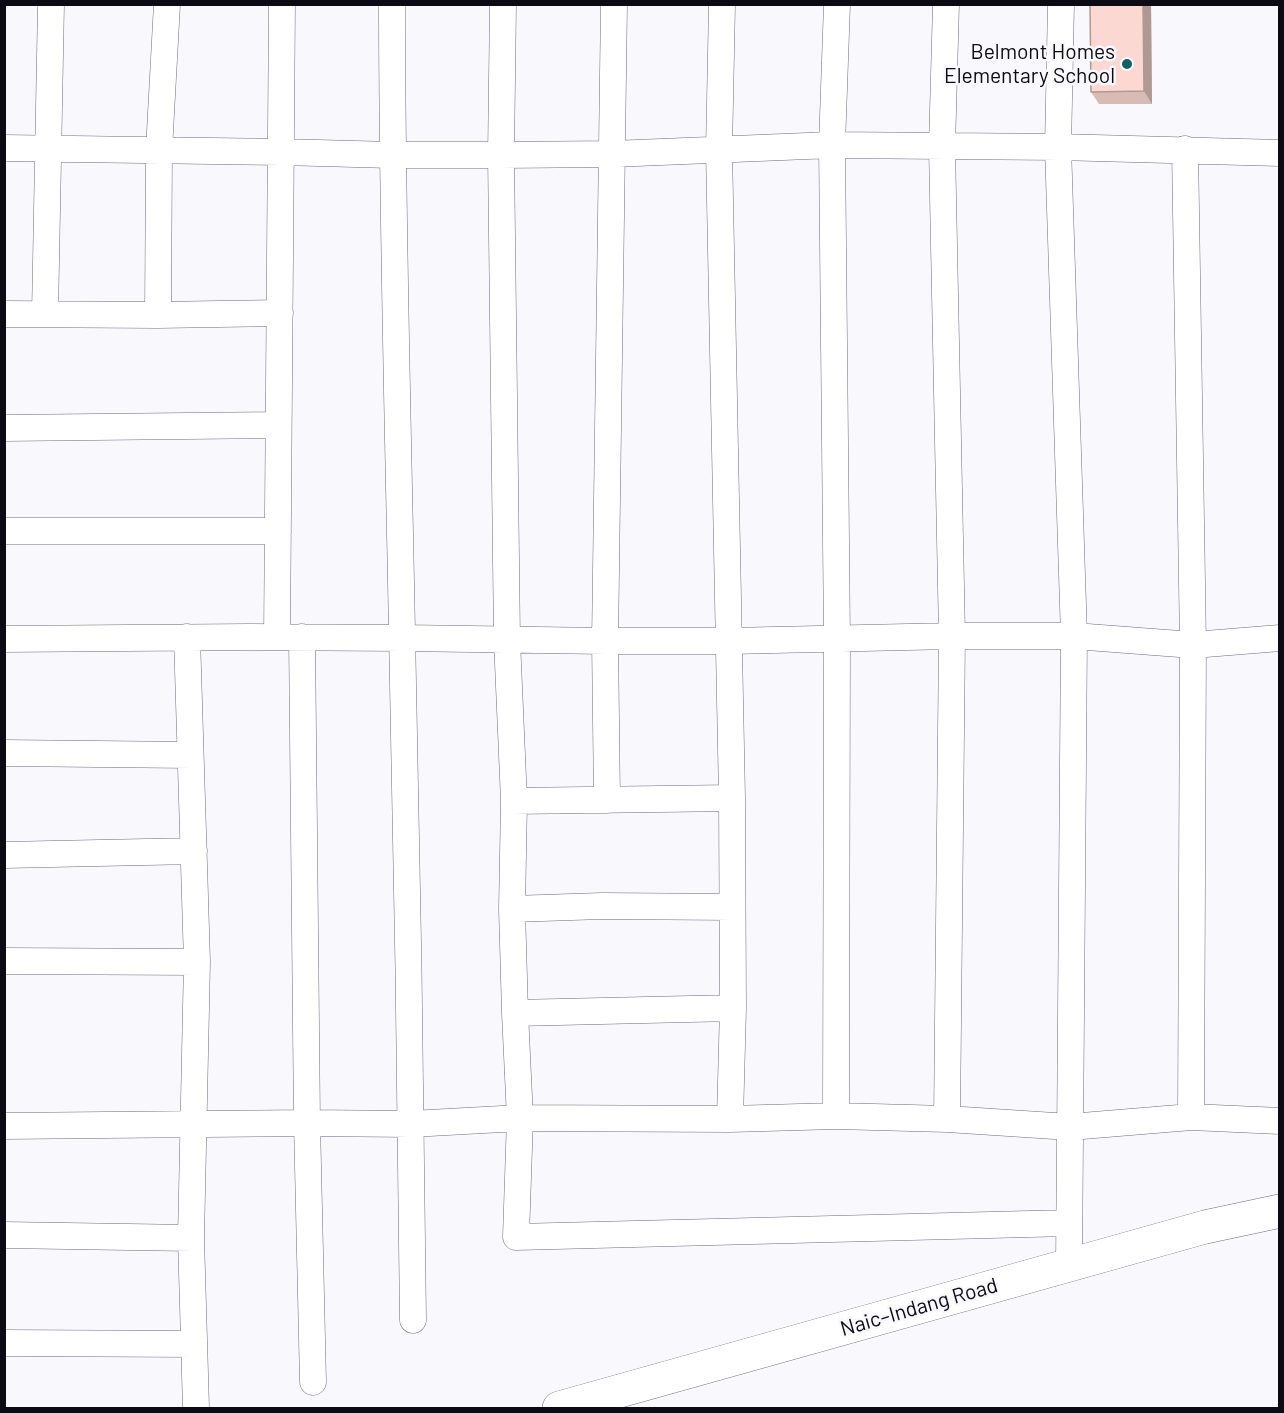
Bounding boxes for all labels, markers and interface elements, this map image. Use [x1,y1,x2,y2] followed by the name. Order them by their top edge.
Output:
[944,39,1115,89] place label: Belmont Homes Elementary School
[1120,57,1134,71] marker: Belmont Homes Elementary School
[837,1272,1001,1342] street label: Naic–Indang Road

